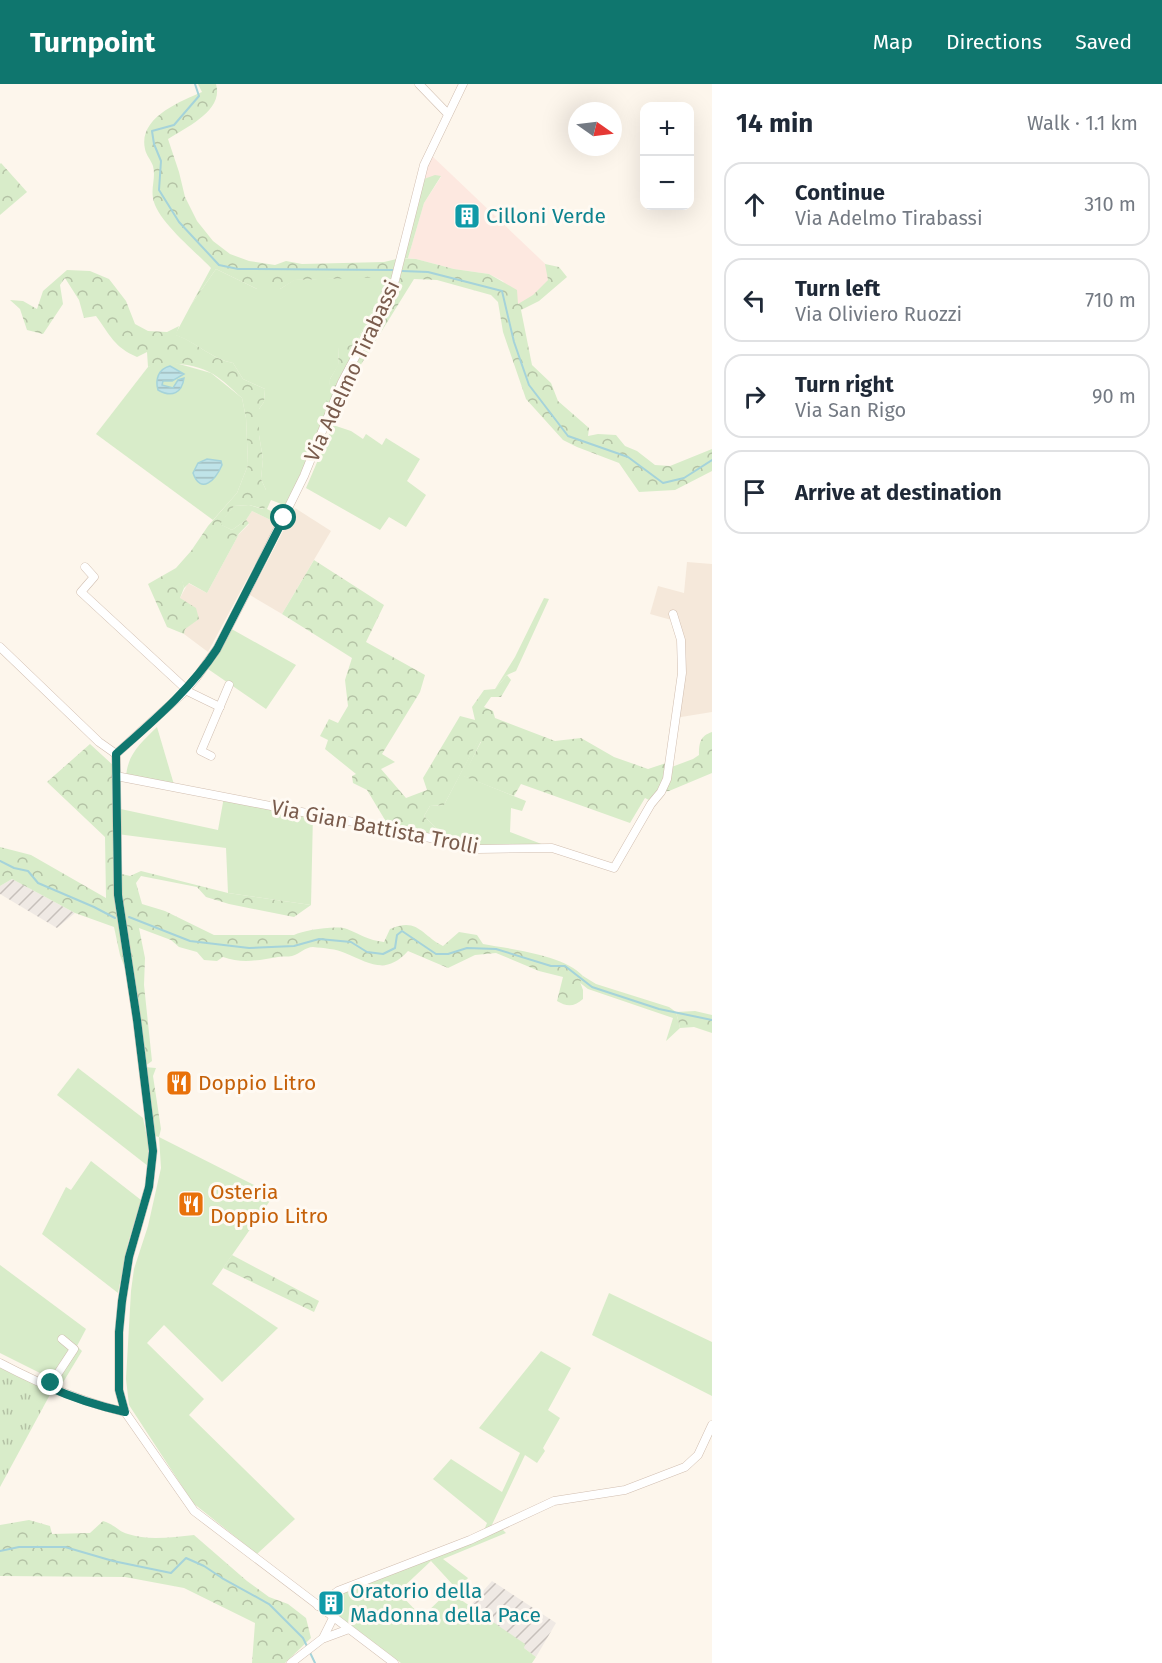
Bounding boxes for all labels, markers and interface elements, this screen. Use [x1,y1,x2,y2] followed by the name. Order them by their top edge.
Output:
[30,26,155,59] text: Turnpoint
[873,29,913,55] text: Map
[946,29,1042,55] text: Directions
[1075,29,1132,55] text: Saved
[568,102,622,156] north arrow
[640,102,694,210] map controls
[640,102,694,156] button: +
[736,108,813,139] text: 14 min
[1027,111,1138,135] text: Walk · 1.1 km
[640,156,694,210] button: −
[795,179,885,206] text: Continue
[738,188,771,221] icon: ahead
[1084,192,1136,216] text: 310 m
[452,201,482,231] building icon: Cilloni Verde
[486,203,606,229] place label: Cilloni Verde
[795,206,983,230] text: Via Adelmo Tirabassi
[795,275,880,302] text: Turn left
[299,276,405,466] street label: Via Adelmo Tirabassi
[738,284,771,317] icon: left
[1085,288,1136,312] text: 710 m
[795,302,962,326] text: Via Oliviero Ruozzi
[795,371,894,398] text: Turn right
[738,380,771,413] icon: right
[1092,384,1136,408] text: 90 m
[795,398,906,422] text: Via San Rigo
[738,476,771,509] icon: arrive
[795,479,1002,506] text: Arrive at destination
[270,504,296,530] route start
[269,794,481,860] street label: Via Gian Battista Trolli
[164,1068,194,1098] restaurant icon: Doppio Litro
[198,1070,316,1096] place label: Doppio Litro
[210,1179,328,1229] place label: Osteria Doppio Litro
[176,1189,206,1219] restaurant icon: Osteria Doppio Litro
[37,1369,63,1395] route end
[350,1578,541,1628] place label: Oratorio della Madonna della Pace
[316,1588,346,1618] building icon: Oratorio della Madonna della Pace

